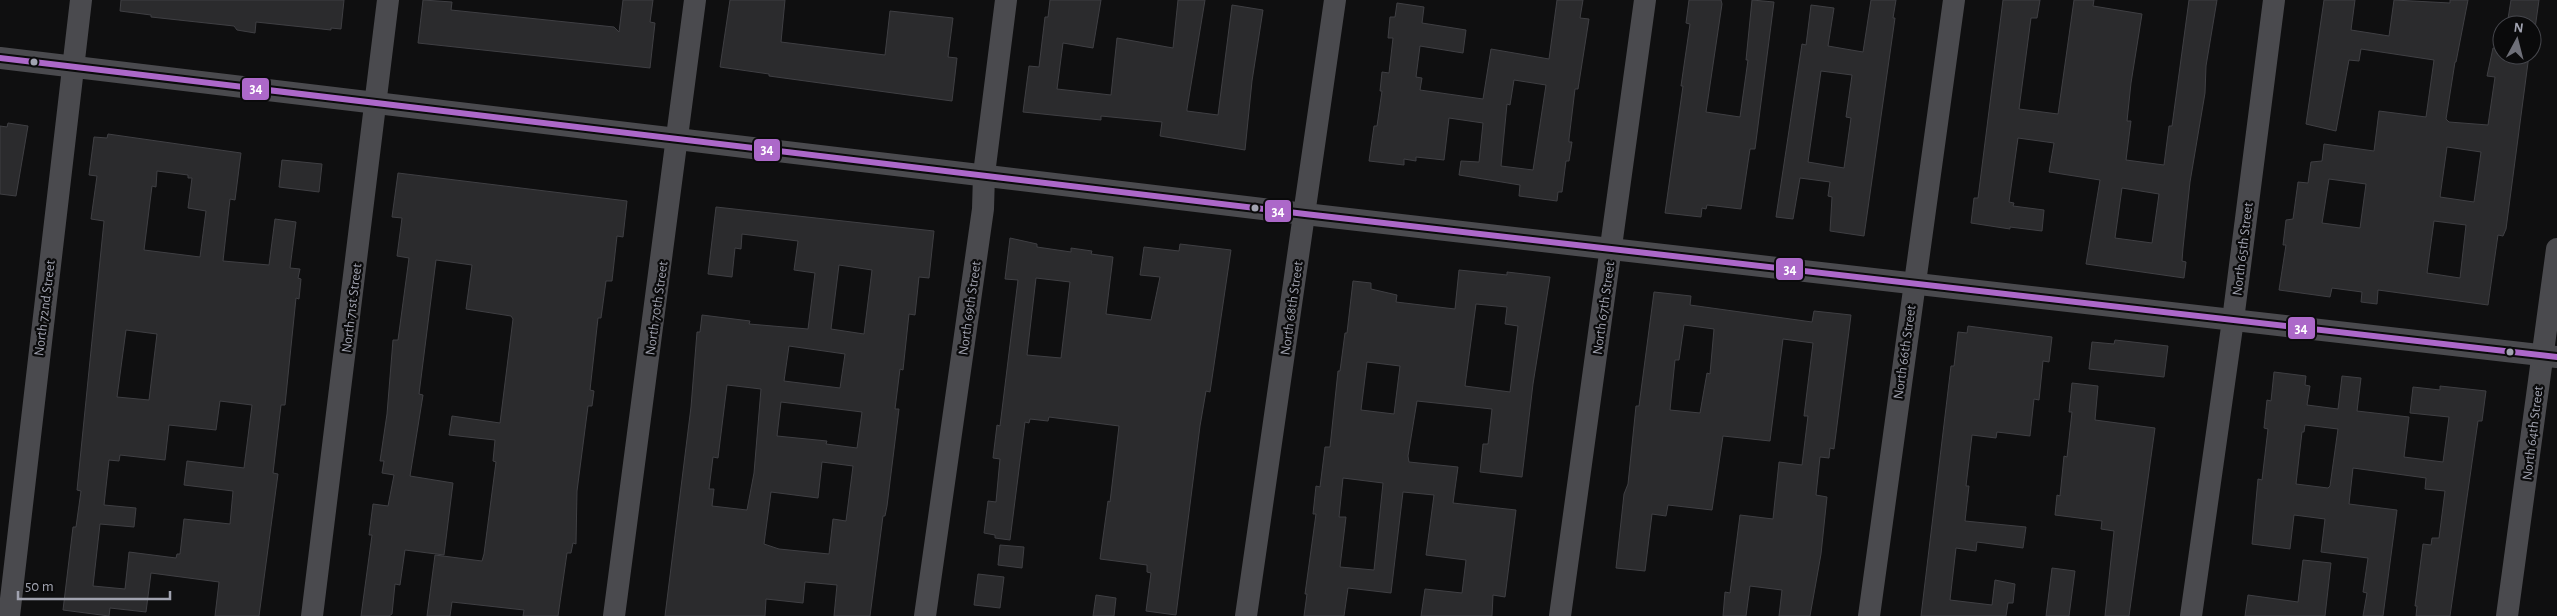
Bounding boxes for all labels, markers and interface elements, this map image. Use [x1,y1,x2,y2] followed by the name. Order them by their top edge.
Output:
[2492,15,2542,65] north arrow
[2513,21,2524,36] text: N
[29,57,39,67] unlabelled marker
[241,77,270,101] line badge: 34
[249,82,263,96] text: 34
[753,138,781,162] line badge: 34
[760,143,774,157] text: 34
[1264,199,1292,223] line badge: 34
[2230,201,2256,297] street label: North 65th Street
[1250,203,1260,213] unlabelled marker
[1271,205,1285,219] text: 34
[1775,257,1804,281] line badge: 34
[32,259,58,357] street label: North 72nd Street
[643,260,671,356] street label: North 70th Street
[956,260,984,356] street label: North 69th Street
[1278,260,1306,356] street label: North 68th Street
[1591,260,1618,356] street label: North 67th Street
[340,262,364,354] street label: North 71st Street
[1783,263,1797,277] text: 34
[1891,304,1919,400] street label: North 66th Street
[2287,316,2316,340] line badge: 34
[2294,322,2308,336] text: 34
[2505,347,2515,357] unlabelled marker
[2520,385,2546,481] street label: North 64th Street
[18,568,170,600] scale bar
[25,579,54,594] text: 50 m

